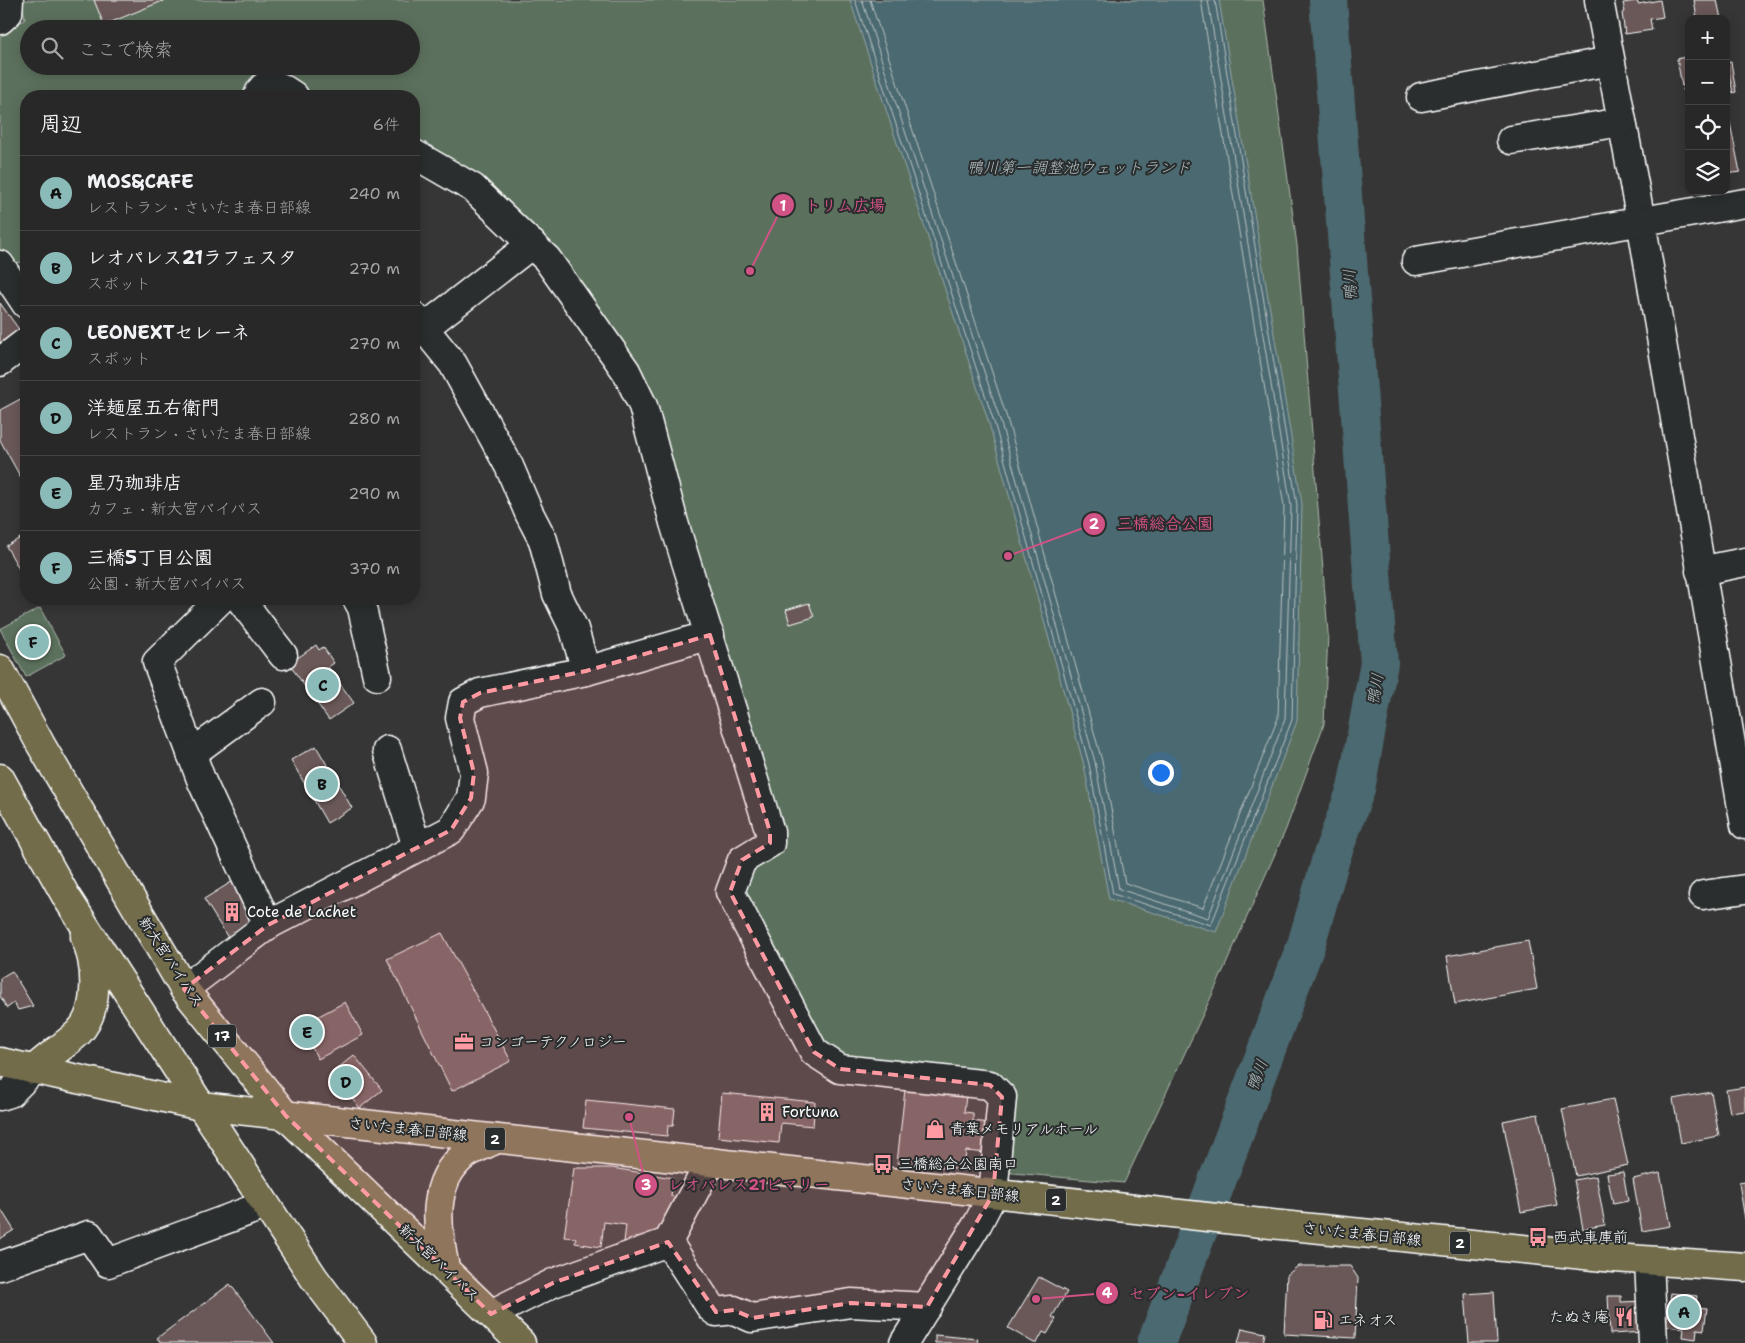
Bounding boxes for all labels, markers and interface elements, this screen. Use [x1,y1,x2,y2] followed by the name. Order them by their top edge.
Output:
[1685,15,1730,195] map controls
[1685,15,1730,60] button: +
[20,20,420,75] search box
[38,34,66,62] icon: search
[78,37,173,62] text: ここで検索
[1685,60,1730,105] button: −
[1685,105,1730,150] button: locate
[40,110,82,138] text: 周辺
[373,114,400,135] text: 6件
[1685,150,1730,195] button: layers
[967,157,1191,178] water label: 鴨川第一調整池ウェットランド
[87,169,194,194] text: MOS&CAFE
[50,183,62,204] text: A
[348,183,400,204] text: 240 m
[770,190,895,221] callout: トリム広場
[805,195,885,216] text: トリム広場
[780,196,787,216] text: 1
[87,197,311,218] text: レストラン · さいたま春日部線
[87,245,297,270] text: レオパレス21ラフェスタ
[51,258,61,279] text: B
[349,258,400,279] text: 270 m
[1338,268,1362,302] water label: 鴨川
[87,273,151,294] text: スポット
[87,320,250,345] text: LEONEXTセレーネ
[51,333,61,354] text: C
[349,333,400,354] text: 270 m
[87,348,151,369] text: スポット
[87,395,220,420] text: 洋麺屋五右衛門
[50,408,62,429] text: D
[348,408,400,429] text: 280 m
[87,423,311,444] text: レストラン · さいたま春日部線
[87,470,182,495] text: 星乃珈琲店
[51,483,61,504] text: E
[348,483,400,504] text: 290 m
[87,498,262,519] text: カフェ · 新大宮バイパス
[1082,508,1223,539] callout: 三橋総合公園
[1117,513,1213,534] text: 三橋総合公園
[1089,514,1100,534] text: 2
[87,545,213,570] text: 三橋5丁目公園
[51,558,61,579] text: F
[349,558,400,579] text: 370 m
[87,573,246,594] text: 公園 · 新大宮バイパス
[17,623,49,661] pin: F
[307,666,339,704] pin: C
[1362,671,1388,707] water label: 鴨川
[1148,760,1174,786] your location
[306,765,338,803] pin: B
[221,901,243,923] building icon: Cote de Lachet
[247,902,356,922] place label: Cote de Lachet
[134,913,208,1011] street label: 新大宮バイパス
[291,1013,323,1051] pin: E
[208,1024,236,1048] road number: 17
[453,1031,475,1053] office icon: コンゴーテクノロジー
[479,1032,627,1052] place label: コンゴーテクノロジー
[1241,1056,1273,1094] water label: 鴨川
[330,1063,362,1101] pin: D
[756,1101,778,1123] building icon: Fortuna
[782,1102,839,1122] place label: Fortuna
[348,1113,468,1145] street label: さいたま春日部線
[924,1118,946,1140] shop icon: 青葉メモリアルホール
[950,1119,1098,1139] place label: 青葉メモリアルホール
[485,1128,505,1150] road number: 2
[872,1153,894,1175] bus stop icon: 三橋総合公園南口
[898,1154,1018,1174] place label: 三橋総合公園南口
[633,1169,840,1200] callout: レオパレス21ビマリー
[668,1174,830,1195] text: レオパレス21ビマリー
[900,1174,1020,1206] street label: さいたま春日部線
[641,1175,651,1195] text: 3
[1046,1188,1066,1212] road number: 2
[1302,1218,1422,1250] street label: さいたま春日部線
[394,1219,484,1307] street label: 新大宮バイパス
[1527,1226,1549,1248] bus stop icon: 西武車庫前
[1553,1227,1628,1247] place label: 西武車庫前
[1450,1232,1470,1254] road number: 2
[1094,1278,1259,1309] callout: セブン-イレブン
[1102,1283,1113,1303] text: 4
[1129,1283,1249,1304] text: セブン-イレブン
[1668,1293,1700,1331] pin: A
[1613,1306,1635,1328] restaurant icon: たぬき庵
[1549,1307,1609,1327] place label: たぬき庵
[1312,1309,1334,1331] fuel station icon: エネオス
[1338,1310,1397,1330] place label: エネオス

